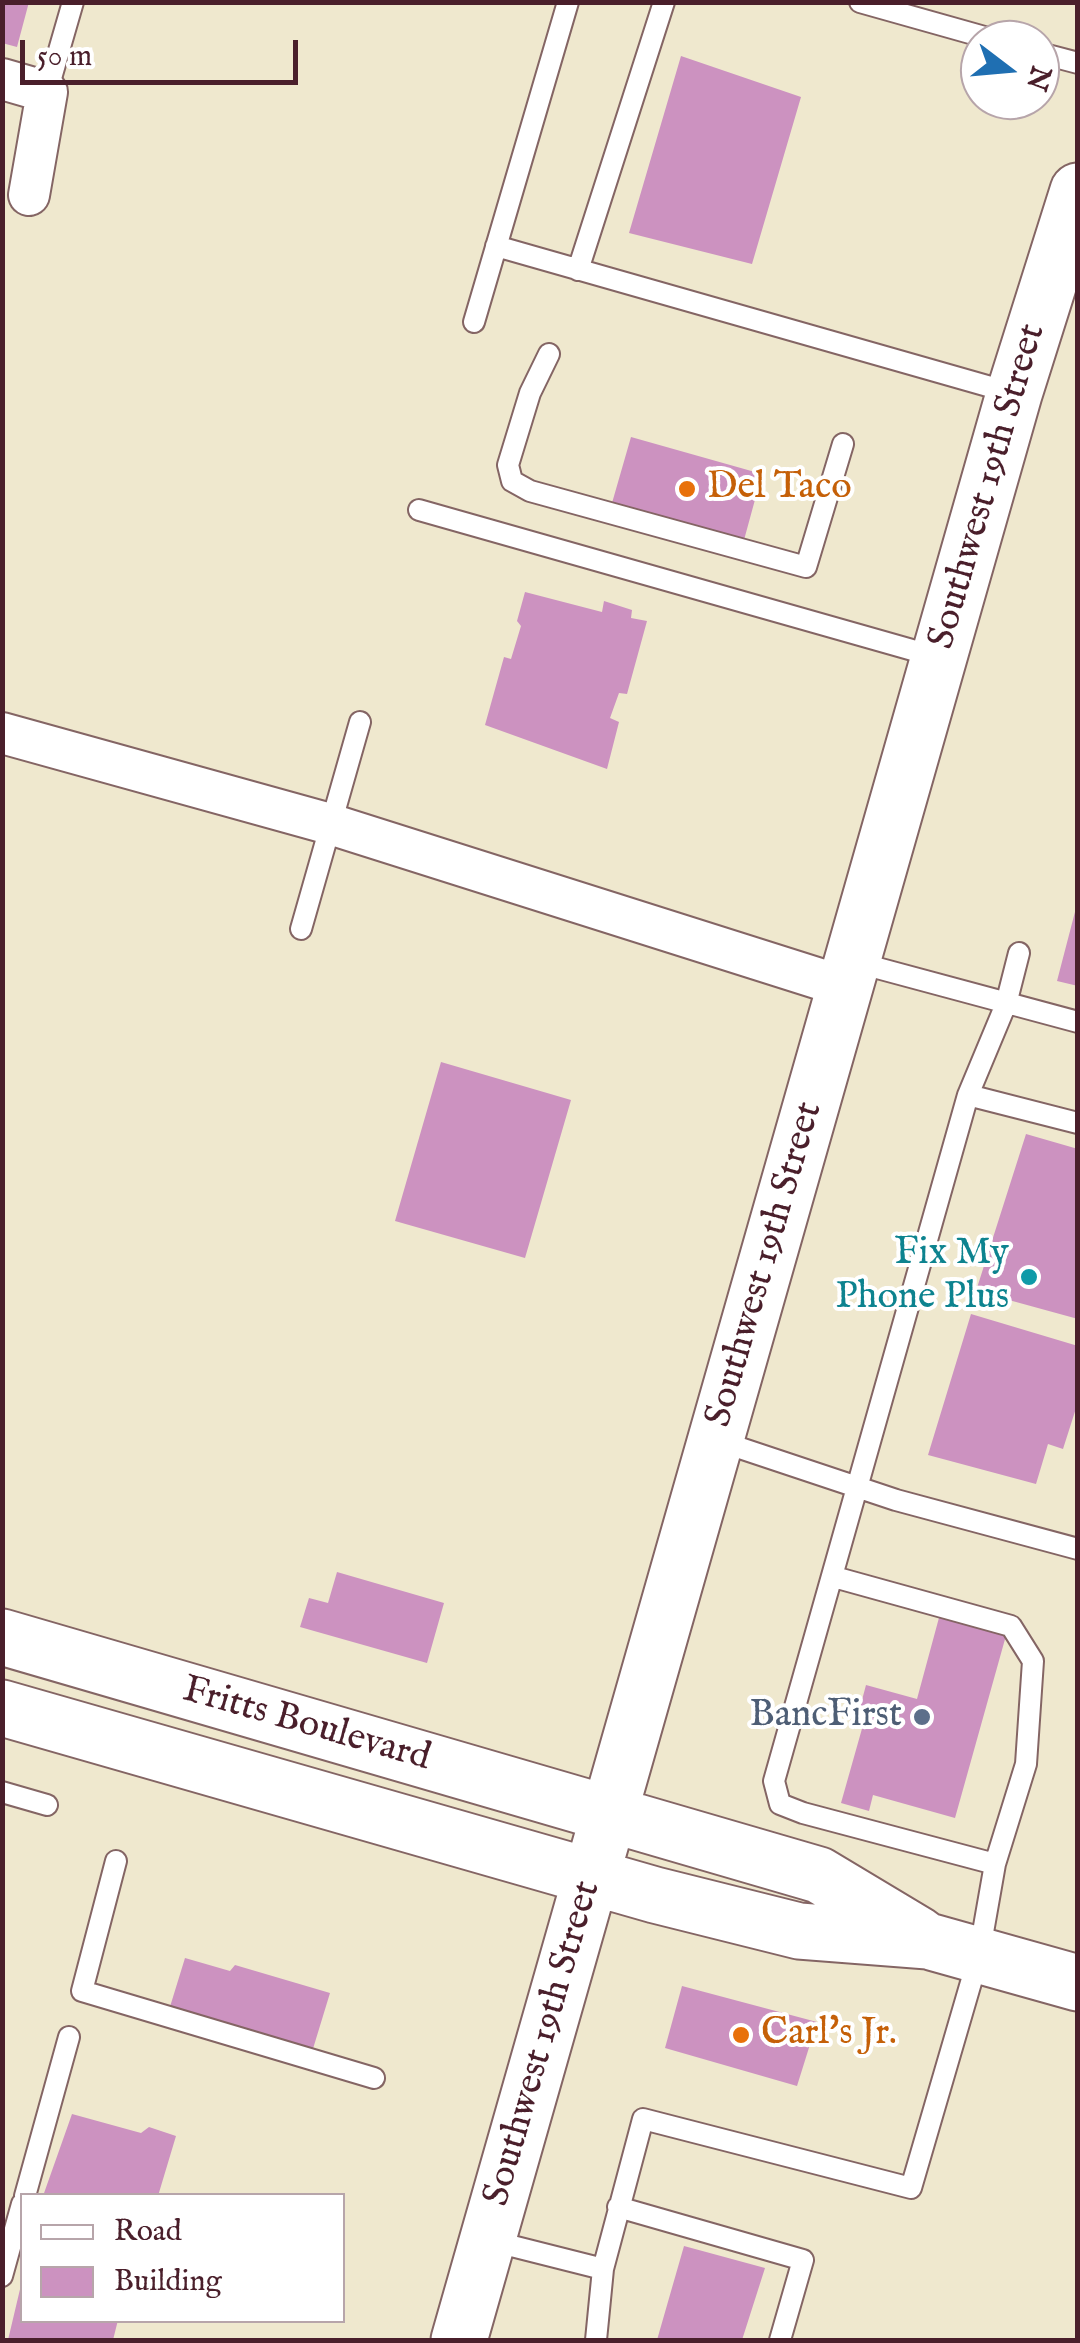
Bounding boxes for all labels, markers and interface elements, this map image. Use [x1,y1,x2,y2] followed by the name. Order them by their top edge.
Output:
[25,20,302,82] scale bar
[960,20,1060,120] north arrow
[37,38,92,76] text: 50 m
[1017,61,1058,94] text: N
[921,319,1057,655] street label: Southwest 19th Street
[707,466,852,512] place label: Del Taco
[676,478,698,500] marker: Del Taco
[698,1097,834,1433] street label: Southwest 19th Street
[835,1232,1009,1322] place label: Fix My Phone Plus
[1018,1266,1040,1288] marker: Fix My Phone Plus
[177,1669,435,1783] street label: Fritts Boulevard
[749,1694,902,1740] place label: BancFirst
[911,1706,933,1728] marker: BancFirst
[476,1876,612,2212] street label: Southwest 19th Street
[761,2012,897,2058] place label: Carl's Jr.
[730,2024,752,2046] marker: Carl's Jr.
[20,2193,345,2323] legend
[114,2213,182,2251] text: Road
[114,2263,222,2301] text: Building

